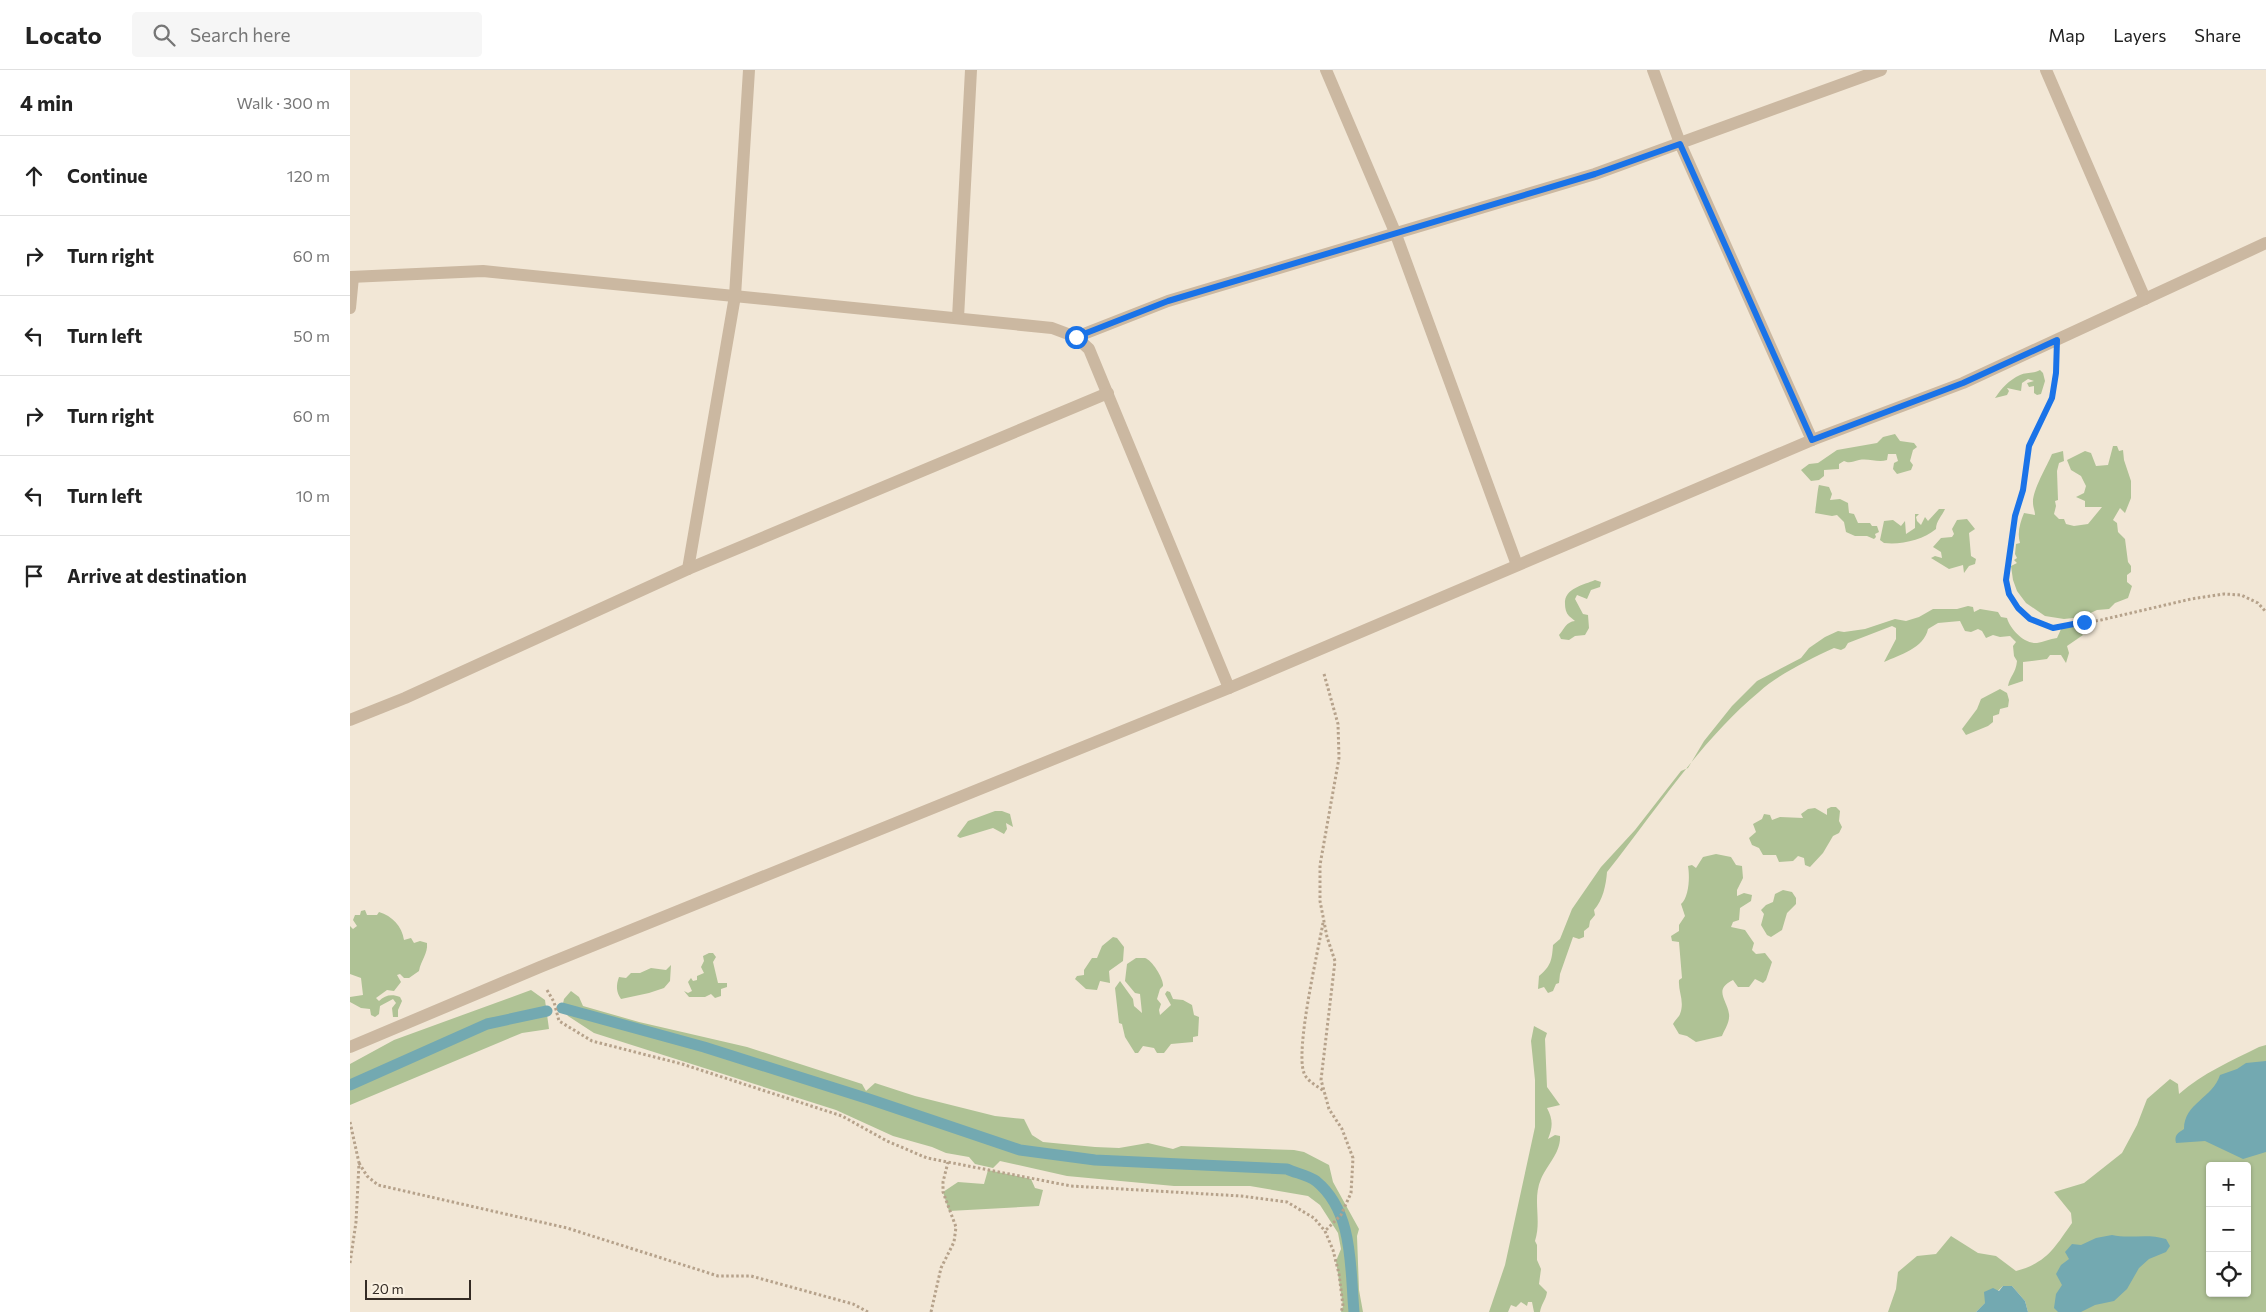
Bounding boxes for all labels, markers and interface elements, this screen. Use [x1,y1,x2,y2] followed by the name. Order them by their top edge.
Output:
[132,12,482,57] search box
[25,20,102,49] text: Locato
[150,21,178,49] icon: search
[190,23,290,46] text: Search here
[2048,24,2085,46] text: Map
[2113,24,2166,46] text: Layers
[2194,24,2241,46] text: Share
[20,90,73,115] text: 4 min
[236,93,330,112] text: Walk · 300 m
[20,162,48,190] icon: ahead
[67,164,147,187] text: Continue
[287,166,330,185] text: 120 m
[20,242,48,270] icon: right
[67,244,154,267] text: Turn right
[293,246,330,265] text: 60 m
[20,322,48,350] icon: left
[67,324,142,347] text: Turn left
[293,326,330,345] text: 50 m
[1065,326,1088,349] route start
[20,402,48,430] icon: right
[67,404,154,427] text: Turn right
[293,406,330,425] text: 60 m
[20,482,48,510] icon: left
[67,484,142,507] text: Turn left
[296,486,330,505] text: 10 m
[20,562,48,590] icon: arrive
[67,564,247,587] text: Arrive at destination
[2073,611,2096,634] route end
[2206,1162,2251,1297] map controls
[2206,1162,2251,1207] button: +
[2206,1207,2251,1252] button: −
[2206,1252,2251,1297] button: locate
[365,1277,471,1300] scale bar
[372,1280,404,1297] text: 20 m

